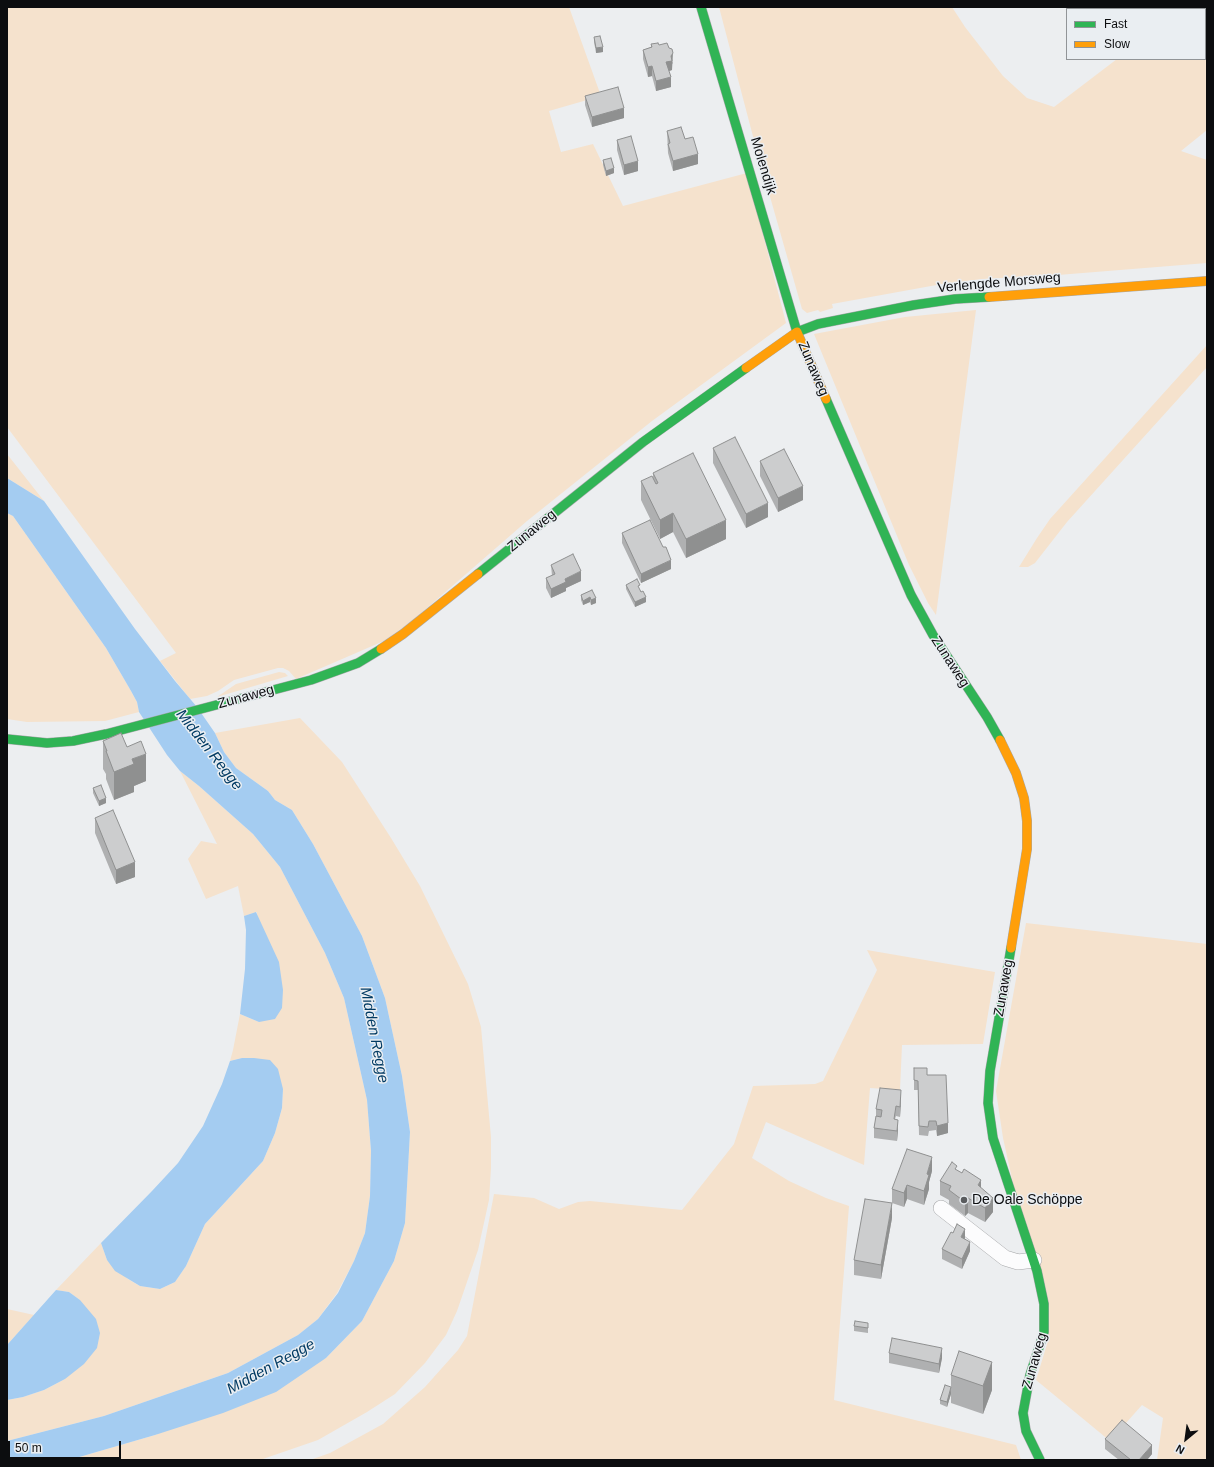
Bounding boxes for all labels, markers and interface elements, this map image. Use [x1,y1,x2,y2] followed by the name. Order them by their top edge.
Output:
[1066,8,1206,60] legend
[1104,17,1127,31] text: Fast
[1104,37,1130,51] text: Slow
[746,135,780,197] street label: Molendijk
[937,269,1061,297] street label: Verlengde Morsweg
[794,339,832,399] street label: Zunaweg
[504,506,560,556] street label: Zunaweg
[927,633,973,691] street label: Zunaweg
[216,681,276,713] street label: Zunaweg
[172,706,246,794] water label: Midden Regge
[991,958,1017,1018] street label: Zunaweg
[356,985,392,1085] water label: Midden Regge
[972,1192,1083,1208] place label: De Oale Schöppe
[959,1195,969,1205] marker: De Oale Schöppe
[1019,1331,1051,1391] street label: Zunaweg
[224,1335,318,1399] water label: Midden Regge
[1166,1419,1206,1459] north arrow
[10,1433,123,1459] scale bar
[15,1441,42,1455] text: 50 m
[1174,1442,1187,1457] text: N

